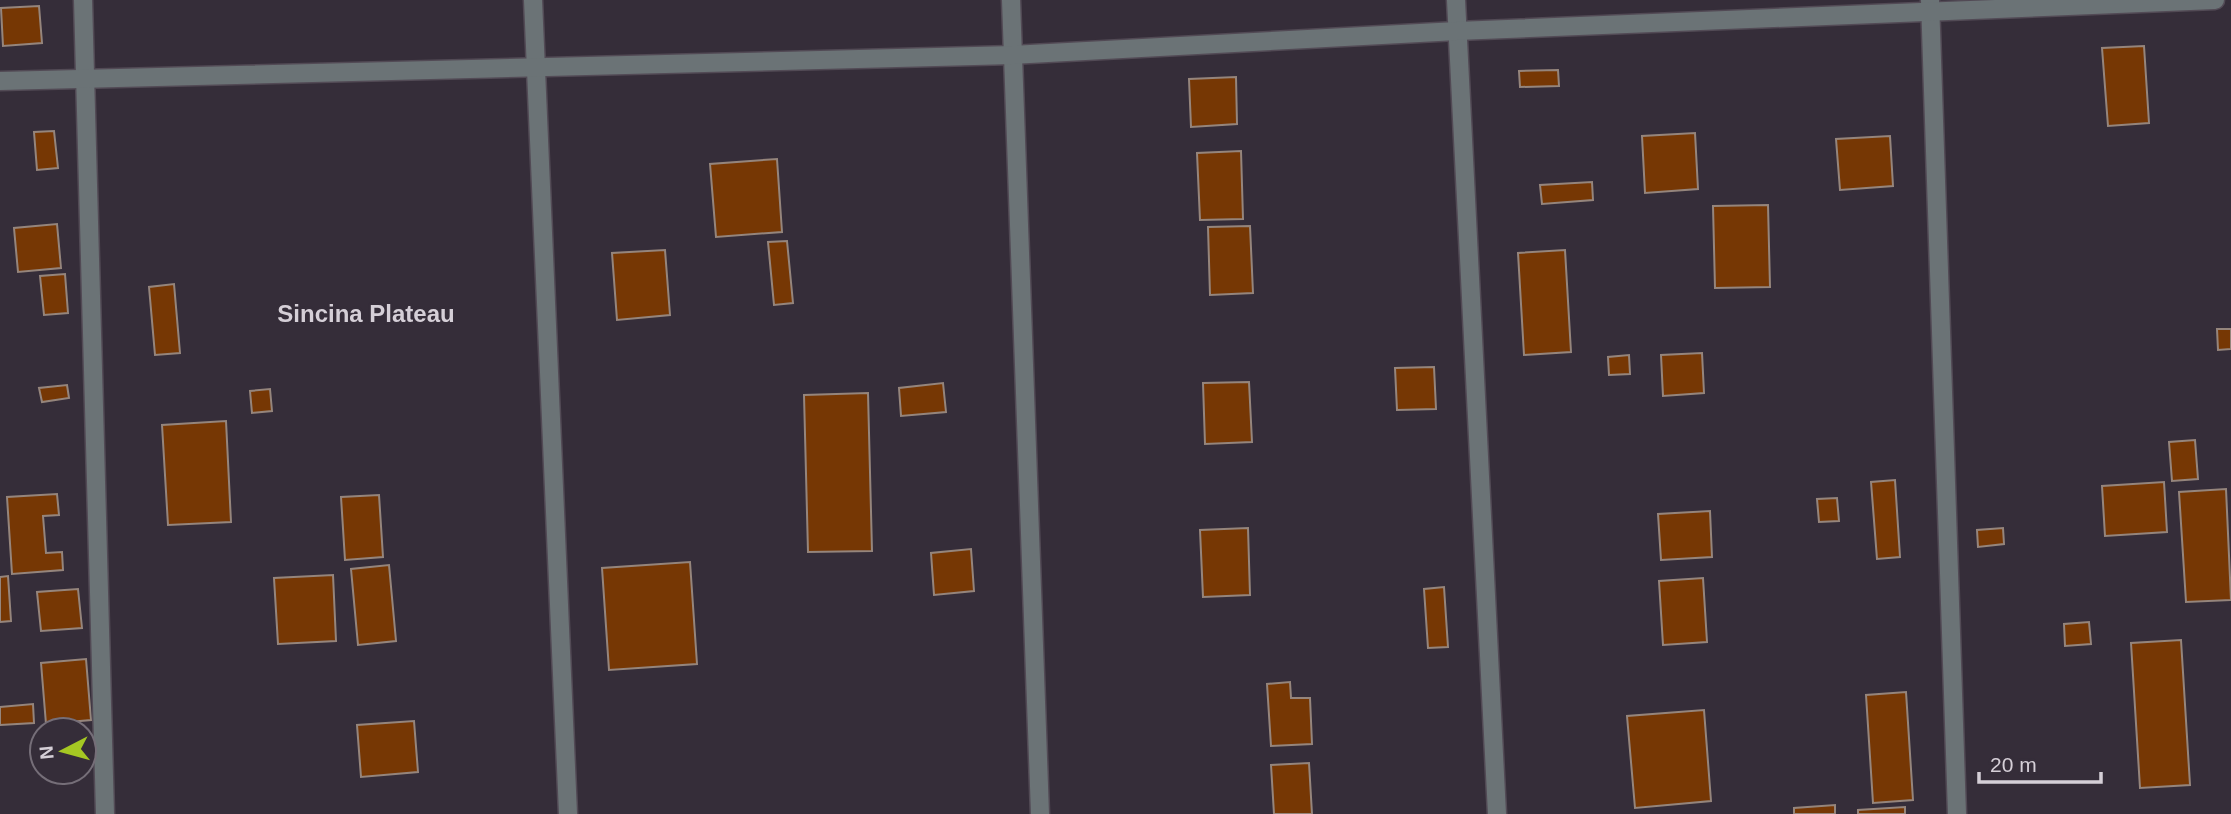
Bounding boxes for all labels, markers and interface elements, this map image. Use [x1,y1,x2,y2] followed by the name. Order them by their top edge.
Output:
[277,300,455,327] district label: Sincina Plateau
[28,716,98,786] north arrow
[1979,740,2102,784] scale bar
[35,745,58,761] text: N
[1990,753,2037,776] text: 20 m

